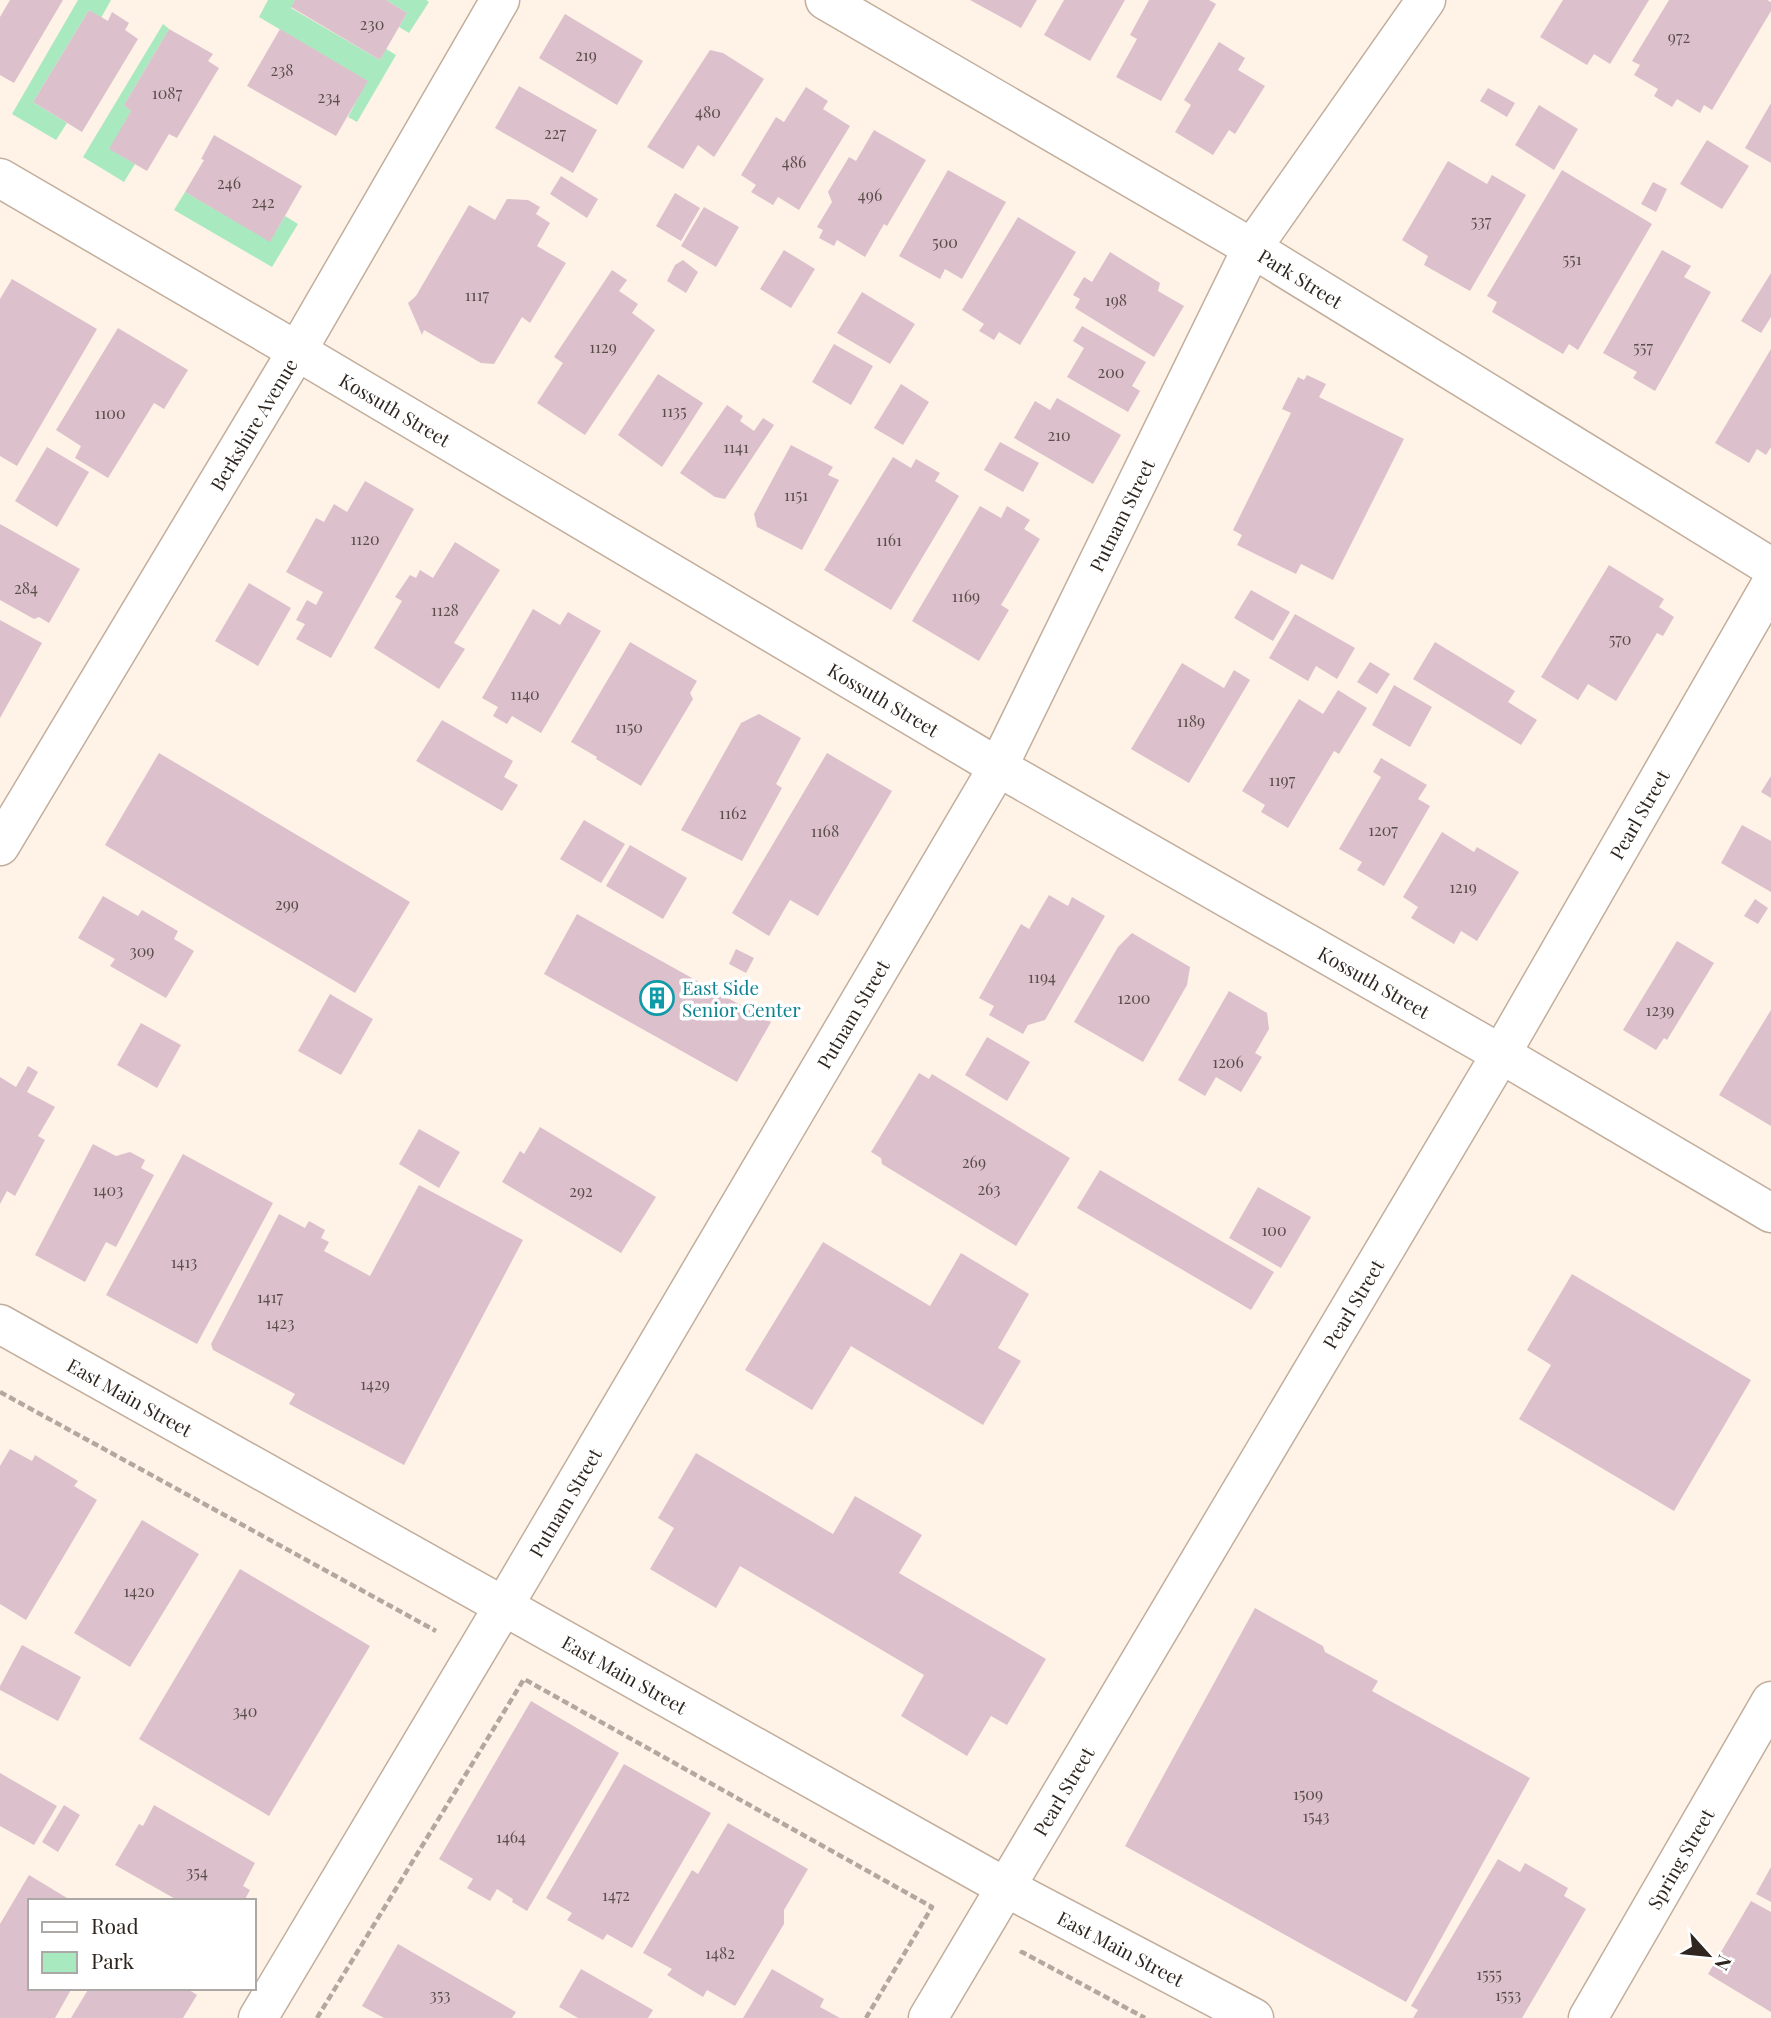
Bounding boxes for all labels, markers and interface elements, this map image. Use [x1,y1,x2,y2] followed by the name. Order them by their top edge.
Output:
[360,13,384,34] house number: 230
[1668,26,1690,47] house number: 972
[575,44,597,65] house number: 219
[270,59,294,80] house number: 238
[152,82,183,103] house number: 1087
[318,86,340,107] house number: 234
[695,101,721,122] house number: 480
[544,122,566,143] house number: 227
[782,151,806,172] house number: 486
[217,172,241,193] house number: 246
[858,184,882,205] house number: 496
[251,191,275,212] house number: 242
[1471,210,1492,231] house number: 537
[932,231,958,252] house number: 500
[1254,242,1348,314] street label: Park Street
[1562,248,1582,269] house number: 551
[465,284,490,305] house number: 1117
[1105,289,1127,310] house number: 198
[589,336,617,357] house number: 1129
[1633,336,1653,357] house number: 557
[203,353,303,495] street label: Berkshire Avenue
[1098,361,1124,382] house number: 200
[335,366,456,452] street label: Kossuth Street
[661,400,687,421] house number: 1135
[94,402,126,423] house number: 1100
[1047,424,1071,445] house number: 210
[723,436,749,457] house number: 1141
[1083,454,1160,576] street label: Putnam Street
[784,484,808,505] house number: 1151
[350,528,380,549] house number: 1120
[876,529,902,550] house number: 1161
[14,577,38,598] house number: 284
[952,585,980,606] house number: 1169
[431,599,459,620] house number: 1128
[1609,628,1631,649] house number: 570
[824,656,944,742] street label: Kossuth Street
[510,683,540,704] house number: 1140
[1177,710,1205,731] house number: 1189
[615,716,643,737] house number: 1150
[1603,764,1675,864] street label: Pearl Street
[1269,769,1296,790] house number: 1197
[719,802,747,823] house number: 1162
[1368,819,1398,840] house number: 1207
[811,820,839,841] house number: 1168
[1449,876,1477,897] house number: 1219
[275,893,299,914] house number: 299
[1314,939,1435,1024] street label: Kossuth Street
[130,940,154,961] house number: 309
[810,954,895,1073] street label: Putnam Street
[1028,966,1056,987] house number: 1194
[682,974,801,1022] place label: East Side Senior Center
[638,979,676,1017] building icon: East Side Senior Center
[1118,987,1150,1008] house number: 1200
[1646,999,1674,1020] house number: 1239
[1212,1051,1244,1072] house number: 1206
[962,1151,986,1172] house number: 269
[977,1178,1001,1199] house number: 263
[93,1179,123,1200] house number: 1403
[569,1180,593,1201] house number: 292
[1261,1219,1287,1240] house number: 100
[171,1251,197,1272] house number: 1413
[1316,1254,1389,1353] street label: Pearl Street
[257,1286,284,1307] house number: 1417
[266,1312,294,1333] house number: 1423
[63,1351,197,1442] street label: East Main Street
[360,1373,390,1394] house number: 1429
[522,1443,607,1562] street label: Putnam Street
[123,1580,155,1601] house number: 1420
[558,1629,692,1719] street label: East Main Street
[233,1700,257,1721] house number: 340
[1026,1742,1100,1840] street label: Pearl Street
[1293,1783,1323,1804] house number: 1509
[1641,1803,1719,1914] street label: Spring Street
[1302,1805,1330,1826] house number: 1543
[496,1826,526,1847] house number: 1464
[186,1861,208,1882] house number: 354
[602,1884,630,1905] house number: 1472
[28,1899,256,1990] legend
[1053,1904,1189,1992] street label: East Main Street
[91,1911,139,1939] text: Road
[1673,1920,1743,1990] north arrow
[705,1942,735,1963] house number: 1482
[91,1946,135,1974] text: Park
[1709,1951,1739,1975] text: N
[1476,1963,1502,1984] house number: 1555
[429,1984,451,2005] house number: 353
[1495,1984,1521,2005] house number: 1553

